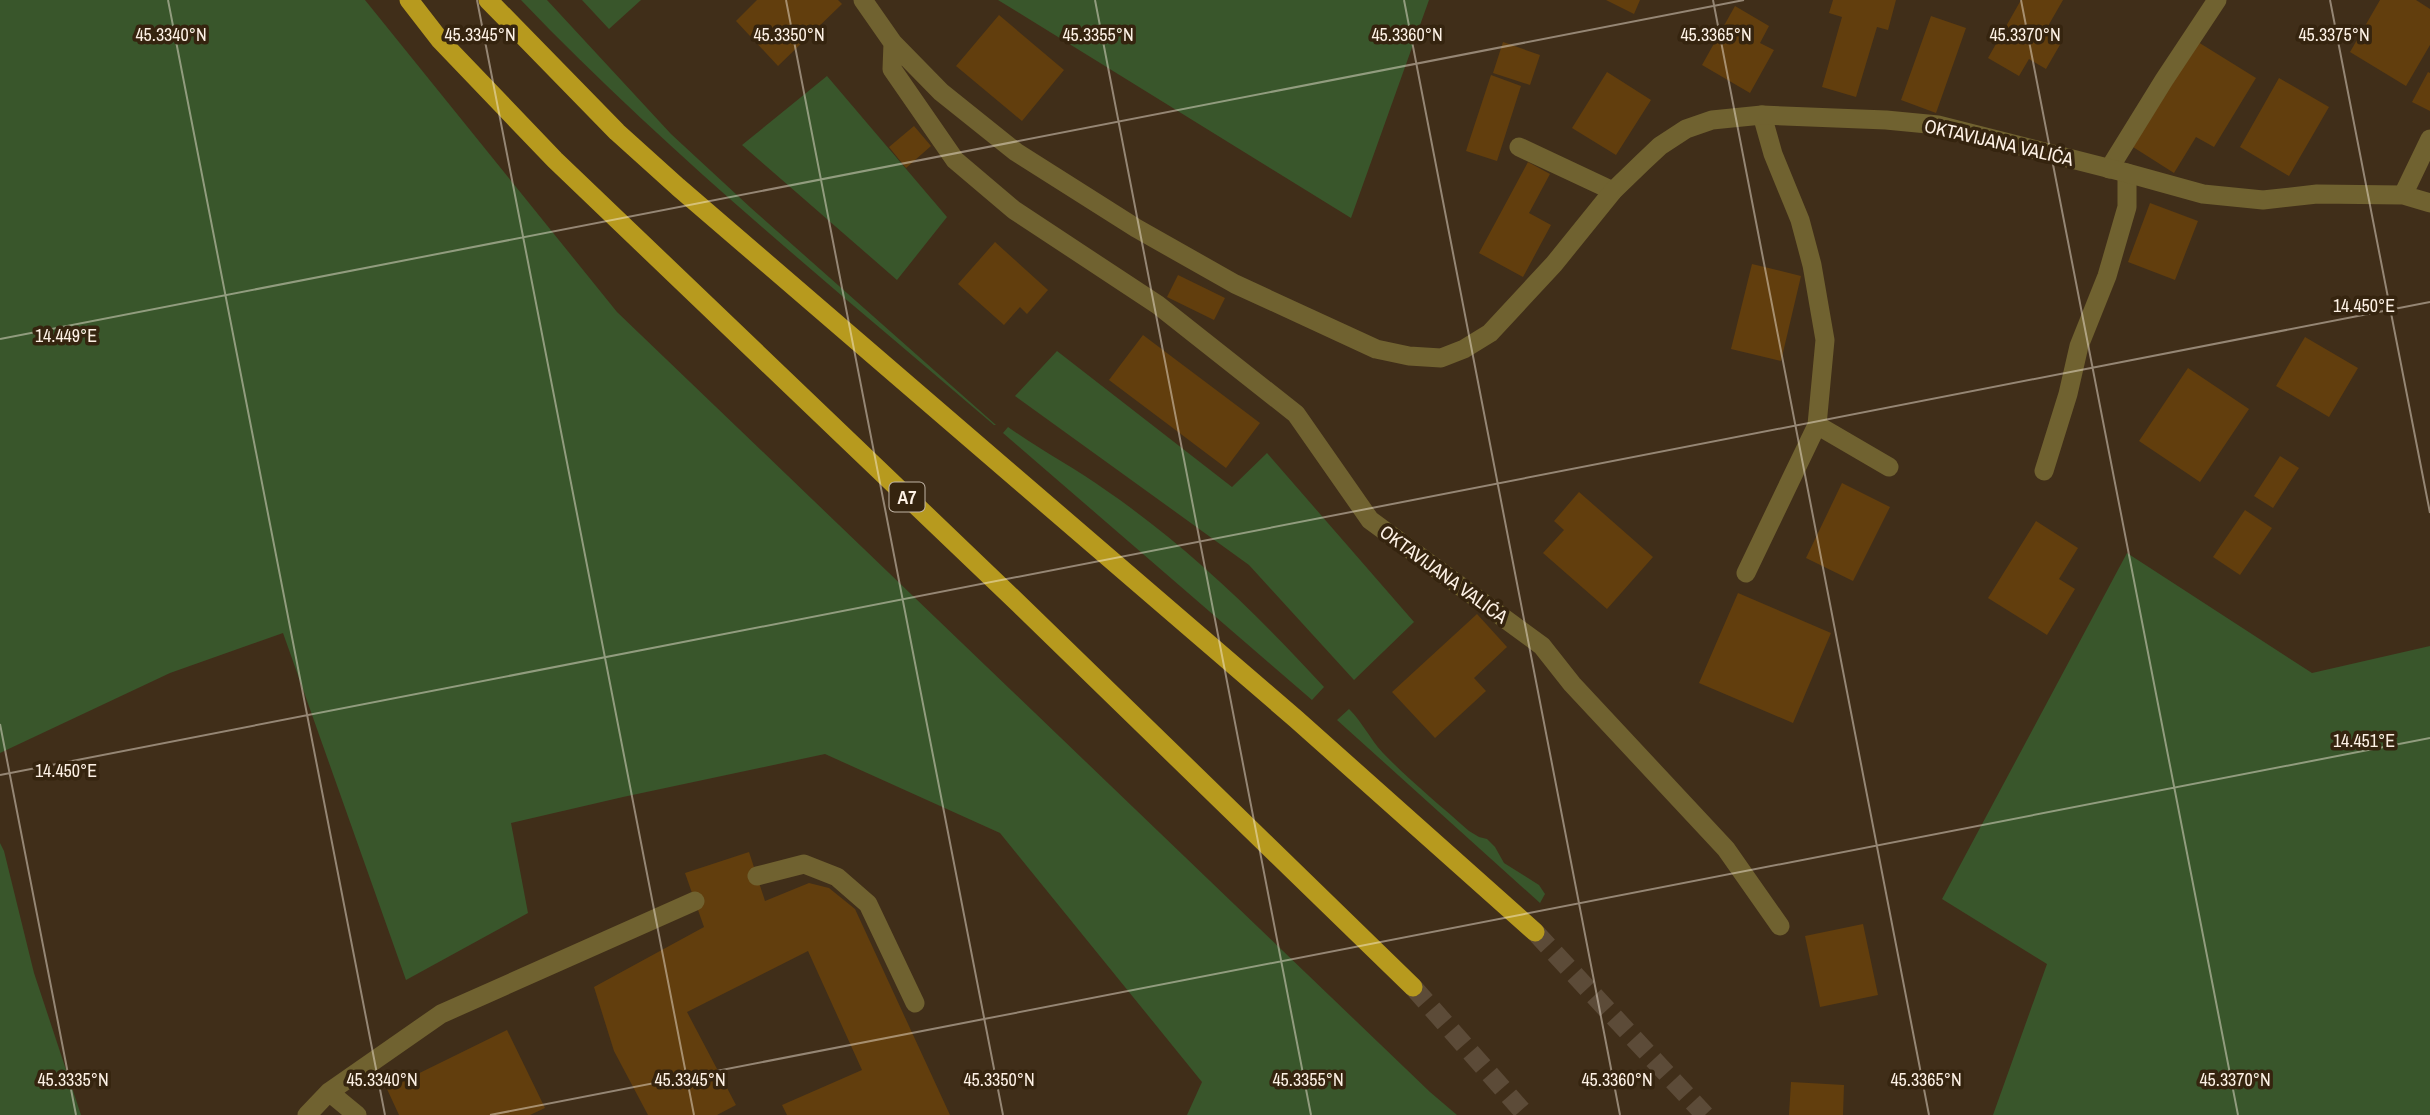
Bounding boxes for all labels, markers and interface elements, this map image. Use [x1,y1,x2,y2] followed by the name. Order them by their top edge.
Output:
[135,22,207,47] text: 45.3340°N
[444,22,516,47] text: 45.3345°N
[753,22,825,47] text: 45.3350°N
[1062,22,1134,47] text: 45.3355°N
[1371,22,1443,47] text: 45.3360°N
[1680,22,1752,47] text: 45.3365°N
[1989,22,2061,47] text: 45.3370°N
[2298,22,2370,47] text: 45.3375°N
[1922,112,2077,172] street label: OKTAVIJANA VALIĆA
[2333,293,2395,318] text: 14.450°E
[35,323,97,348] text: 14.449°E
[890,482,925,512] road number: A7
[1375,519,1514,630] street label: OKTAVIJANA VALIĆA
[2333,728,2395,753] text: 14.451°E
[35,758,97,783] text: 14.450°E
[37,1067,109,1092] text: 45.3335°N
[346,1067,418,1092] text: 45.3340°N
[654,1067,726,1092] text: 45.3345°N
[963,1067,1035,1092] text: 45.3350°N
[1272,1067,1344,1092] text: 45.3355°N
[1581,1067,1653,1092] text: 45.3360°N
[1890,1067,1962,1092] text: 45.3365°N
[2199,1067,2271,1092] text: 45.3370°N

